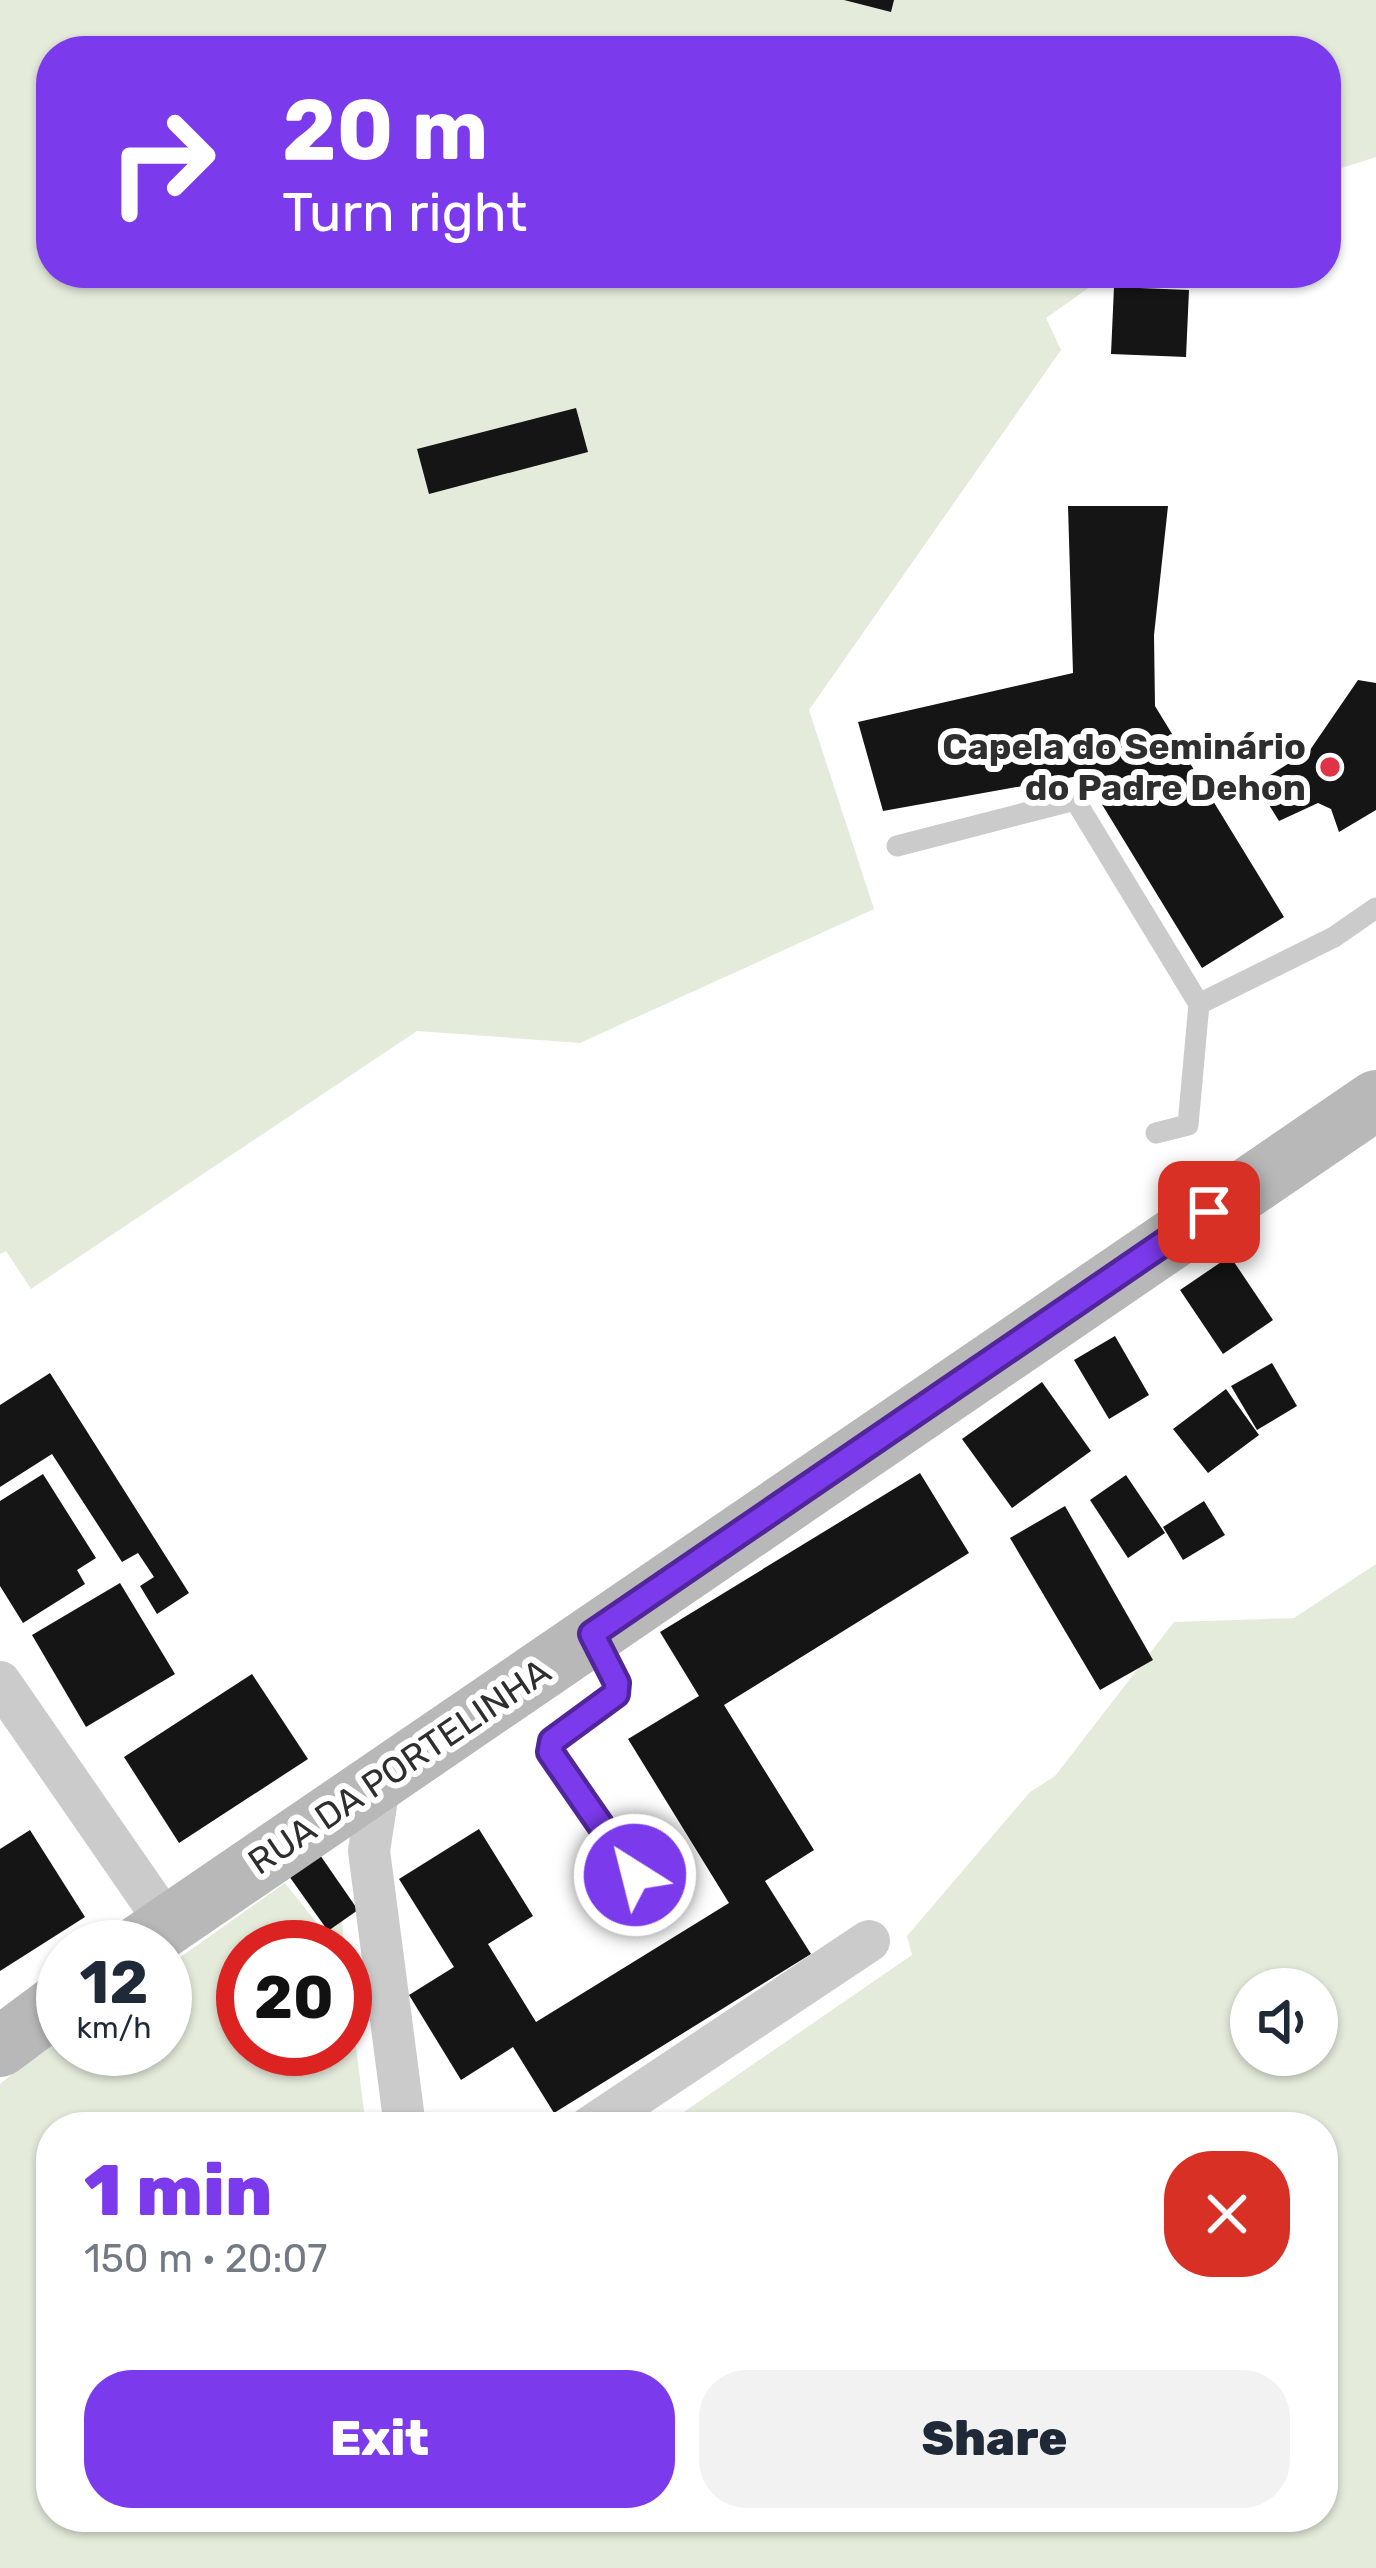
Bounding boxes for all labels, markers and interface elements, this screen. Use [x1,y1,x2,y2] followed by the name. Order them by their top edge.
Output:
[282,80,489,180] text: 20 m
[84,84,240,240] icon: right
[282,181,527,245] text: Turn right
[942,725,1306,809] place label: Capela do Seminário do Padre Dehon
[1317,754,1343,780] marker: Capela do Seminário do Padre Dehon
[1158,1161,1260,1263] pin
[1176,1179,1242,1245] icon: arrive
[240,1649,558,1884] street label: RUA DA PORTELINHA
[572,1812,698,1938] position arrow
[216,1920,372,2076] speed limit sign: 20
[80,1947,148,2018] text: 12
[1230,1968,1338,2076] map controls
[1230,1968,1338,2076] button: sound
[77,2010,151,2046] text: km/h
[84,2148,272,2233] text: 1 min
[1164,2151,1290,2277] button: close
[84,2236,327,2282] text: 150 m · 20:07
[84,2370,675,2508] button: Exit
[699,2370,1290,2508] button: Share

